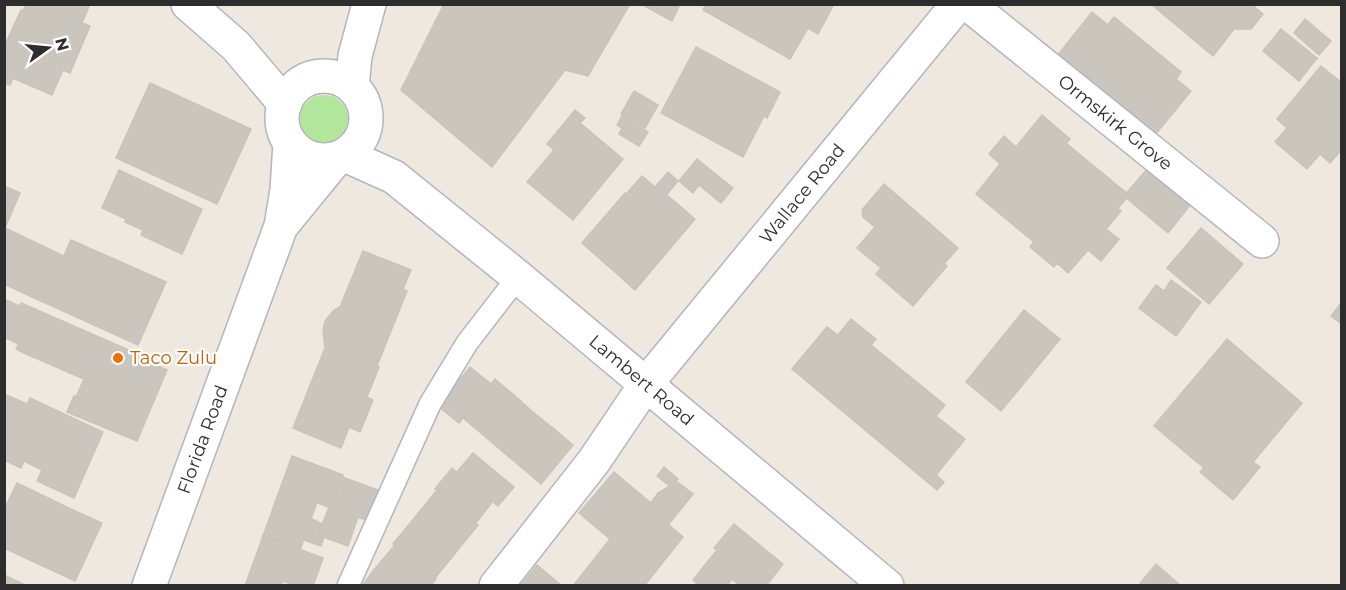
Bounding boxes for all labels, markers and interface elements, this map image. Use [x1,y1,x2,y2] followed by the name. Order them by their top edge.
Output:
[18,18,78,78] north arrow
[51,36,73,53] text: N
[1053,70,1177,175] street label: Ormskirk Grove
[755,139,850,248] street label: Wallace Road
[585,330,698,431] street label: Lambert Road
[130,347,217,369] place label: Taco Zulu
[111,351,125,365] marker: Taco Zulu
[173,382,233,497] street label: Florida Road

